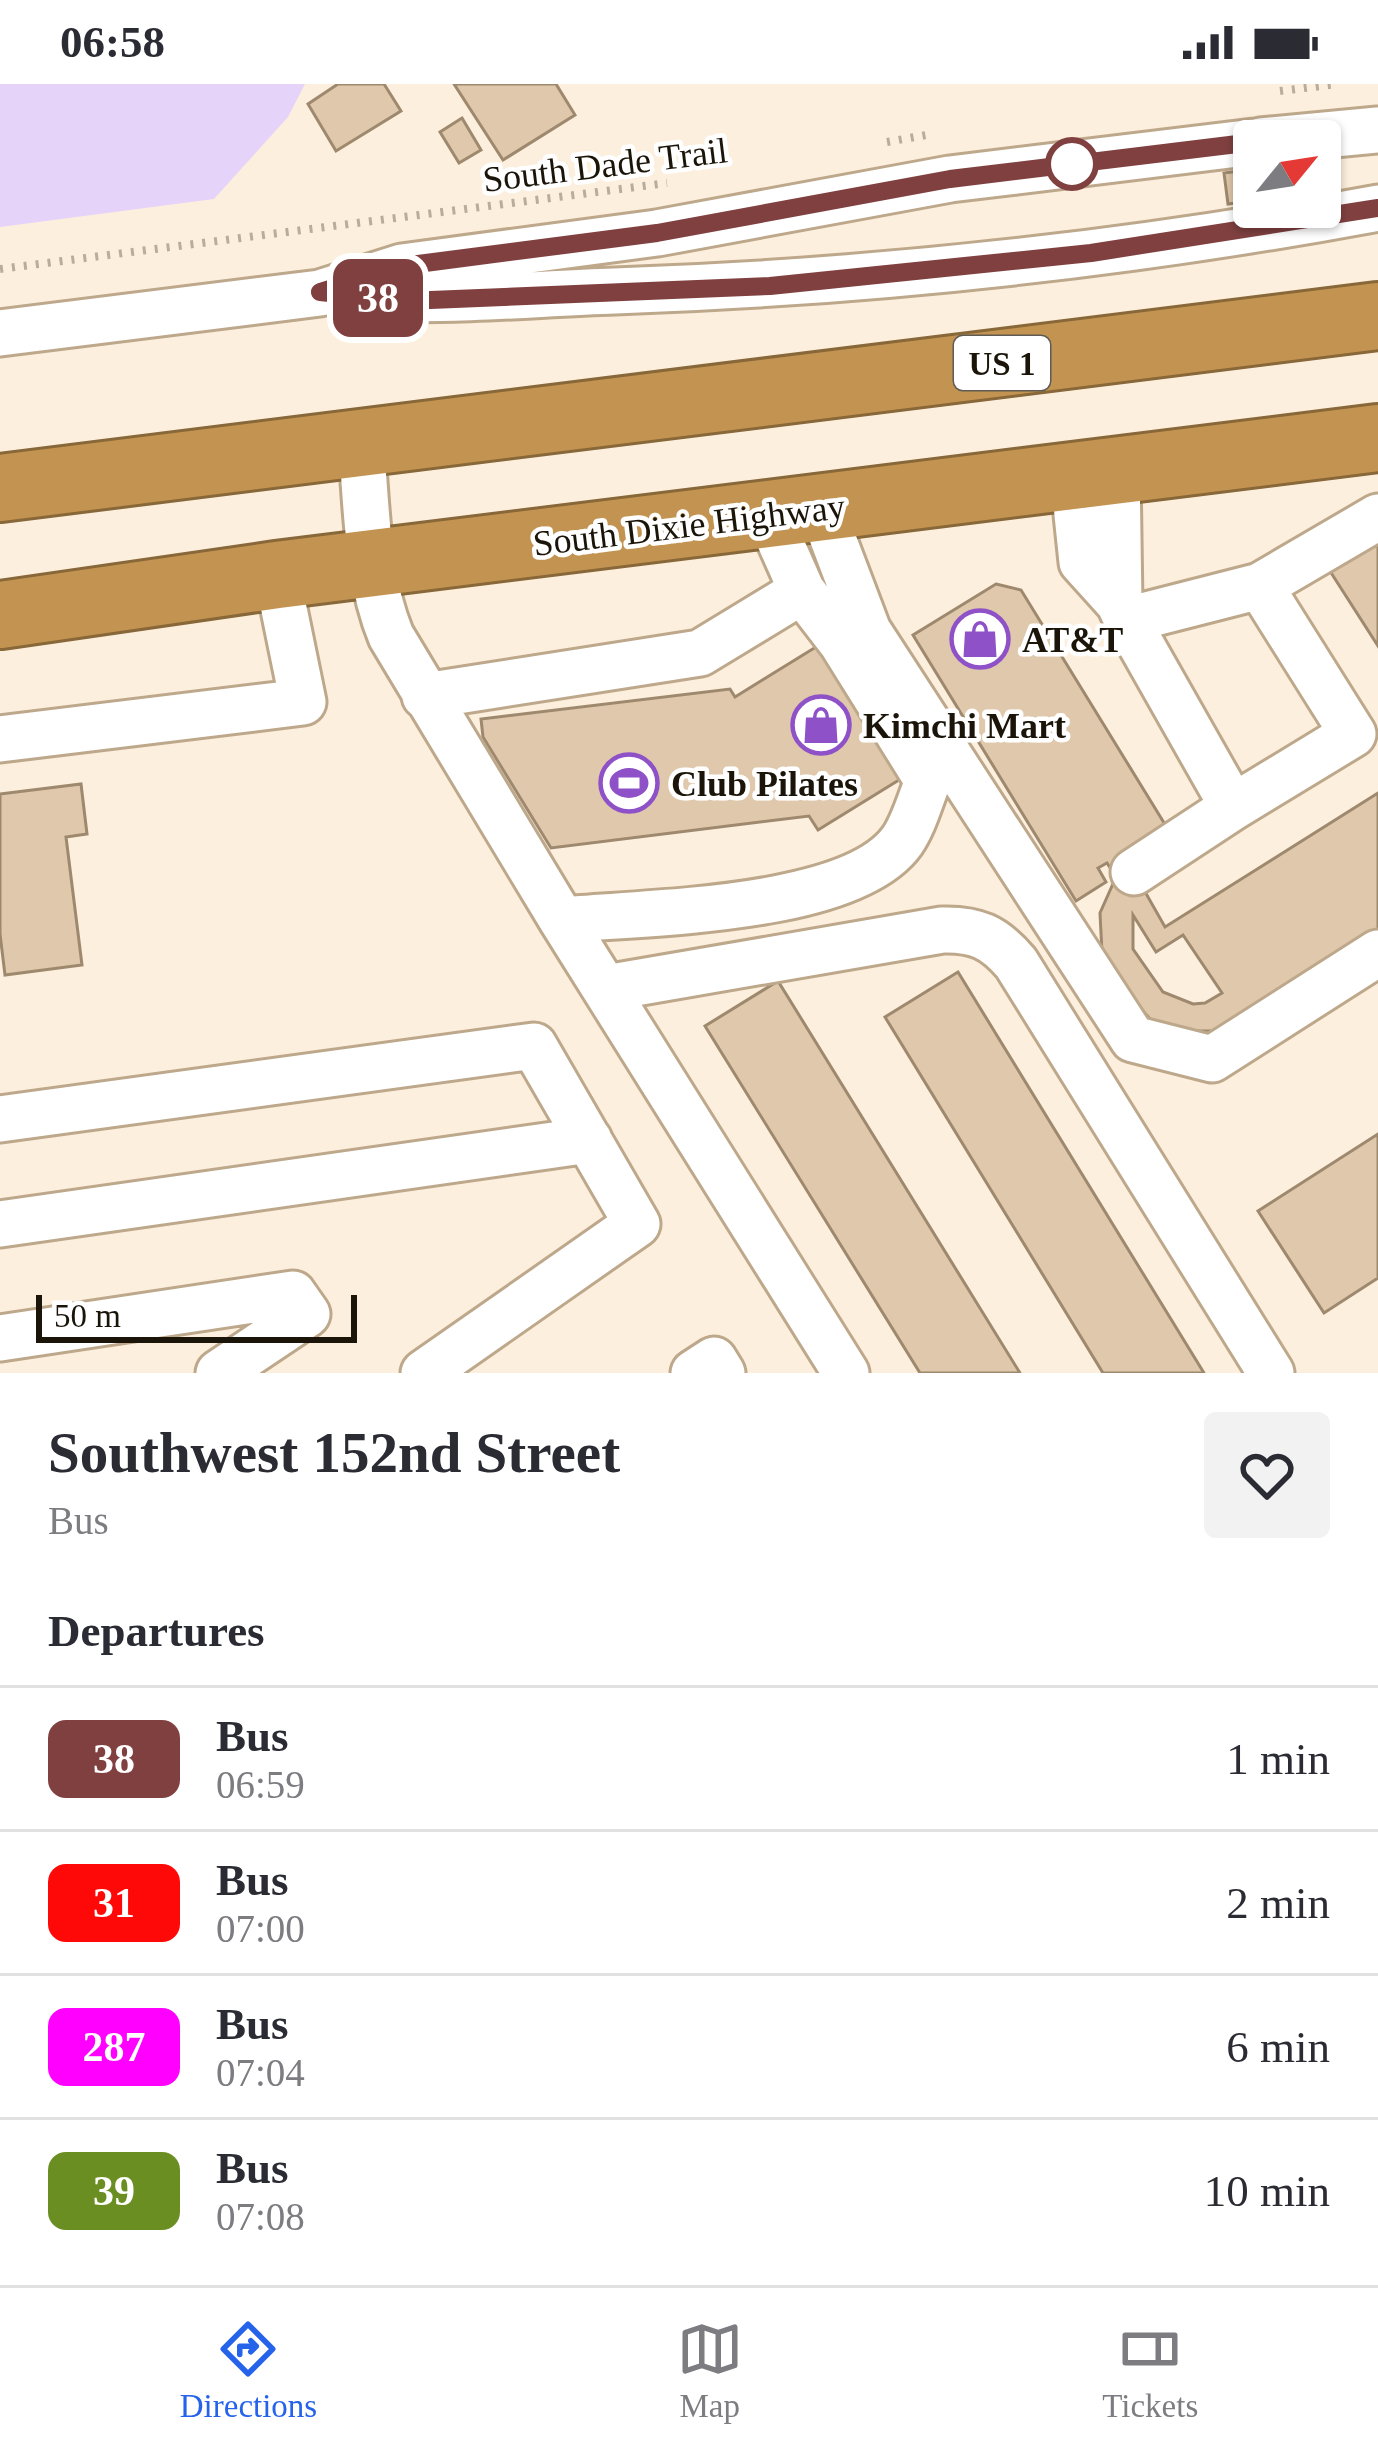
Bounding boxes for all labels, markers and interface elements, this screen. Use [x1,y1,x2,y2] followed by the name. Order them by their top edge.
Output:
[60,17,165,67] text: 06:58
[1233,120,1341,228] north arrow
[1233,120,1341,228] map controls
[481,130,730,200] street label: South Dade Trail
[1047,139,1097,189] unlabelled marker
[324,259,432,337] line badge: 38
[357,275,399,321] text: 38
[954,336,1050,390] road number: US 1
[531,486,847,564] street label: South Dixie Highway
[949,608,1011,670] shop icon: AT&T
[1022,620,1123,660] place label: AT&T
[790,694,852,756] shop icon: Kimchi Mart
[863,706,1066,746] place label: Kimchi Mart
[598,752,660,814] sports icon: Club Pilates
[671,764,858,804] place label: Club Pilates
[36,1289,357,1342] scale bar
[54,1298,121,1334] text: 50 m
[1204,1412,1330,1538] button: heart
[48,1421,620,1484] text: Southwest 152nd Street
[48,1499,109,1542] text: Bus
[48,1606,265,1656] text: Departures
[216,1711,289,1761] text: Bus
[1226,1734,1330,1784] text: 1 min
[93,1736,135,1782] text: 38
[216,1763,305,1806] text: 06:59
[216,1855,289,1905] text: Bus
[1226,1878,1330,1928] text: 2 min
[93,1880,135,1926] text: 31
[216,1907,305,1950] text: 07:00
[216,1999,289,2049] text: Bus
[1226,2022,1330,2072] text: 6 min
[83,2024,146,2070] text: 287
[216,2051,305,2094] text: 07:04
[216,2143,289,2193] text: Bus
[1204,2166,1330,2216] text: 10 min
[93,2168,135,2214] text: 39
[216,2195,305,2238] text: 07:08
[180,2316,317,2425] tab: Directions
[677,2316,743,2425] tab: Map
[1102,2316,1198,2425] tab: Tickets

